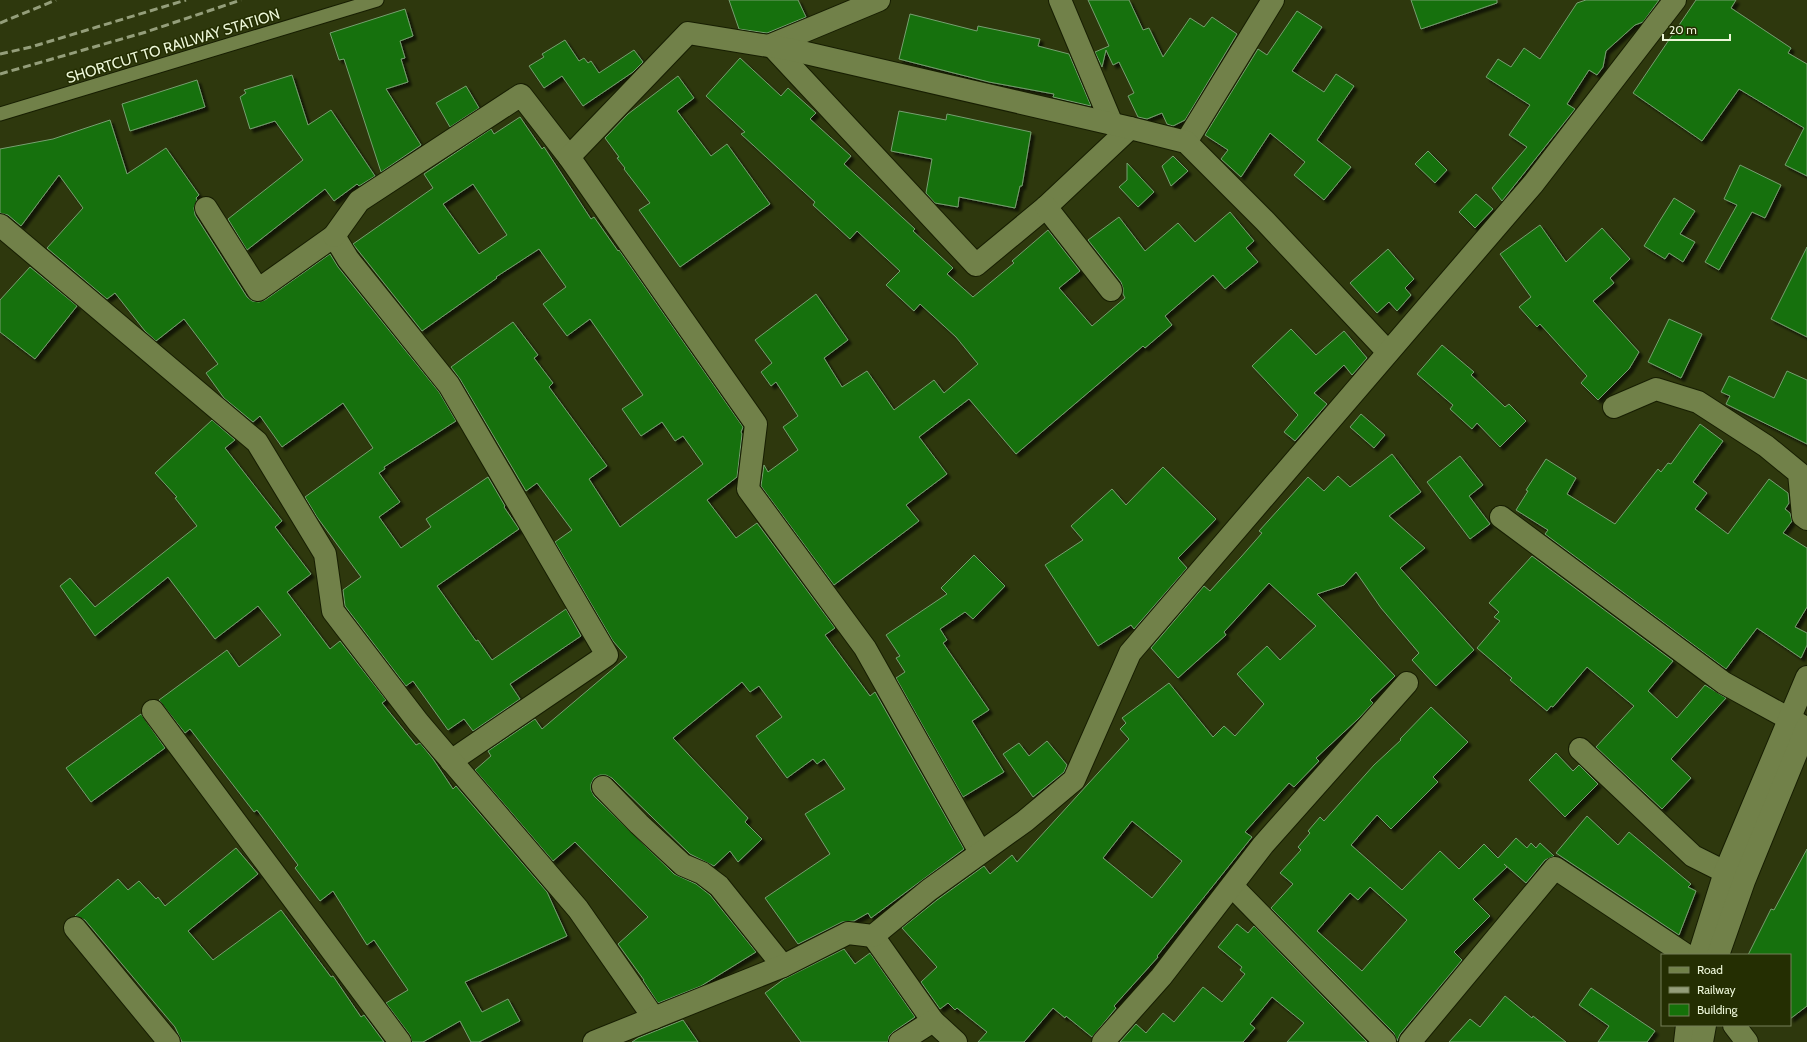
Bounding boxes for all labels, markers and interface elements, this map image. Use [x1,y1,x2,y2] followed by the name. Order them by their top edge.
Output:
[64,5,282,87] street label: SHORTCUT TO RAILWAY STATION
[1663,16,1730,42] scale bar
[1669,22,1697,37] text: 20 m
[1661,954,1791,1026] legend
[1697,962,1723,977] text: Road
[1697,982,1735,997] text: Railway
[1697,1002,1739,1017] text: Building

